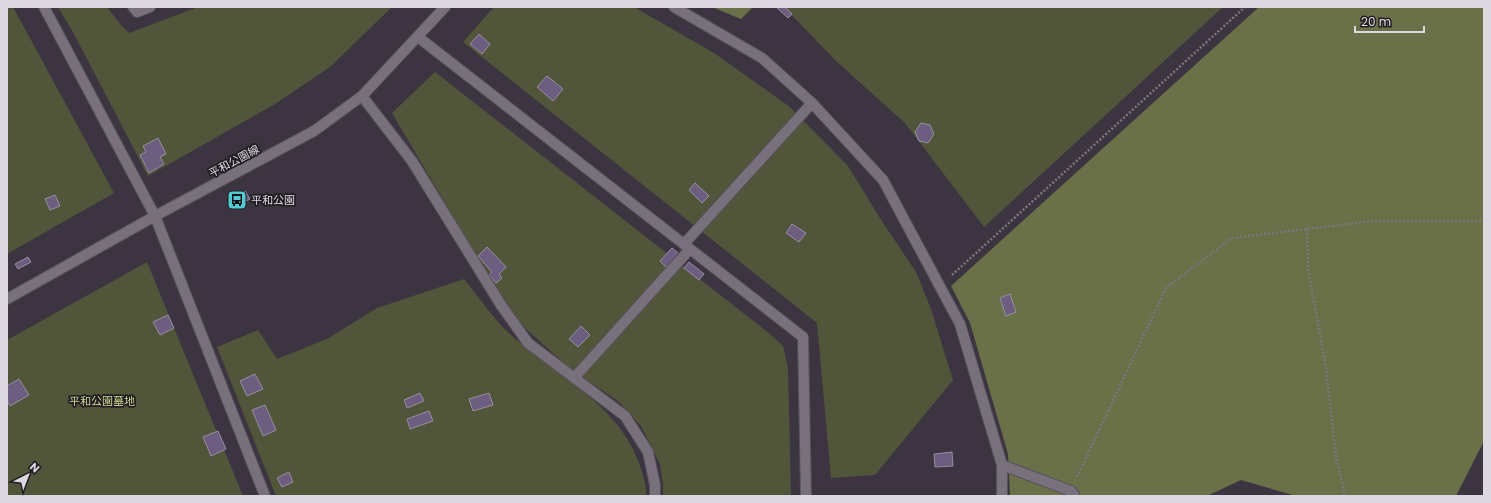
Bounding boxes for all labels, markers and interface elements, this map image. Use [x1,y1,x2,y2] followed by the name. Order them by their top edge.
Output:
[1355,8,1424,34] scale bar
[1361,13,1391,30] text: 20 m
[206,141,262,181] street label: 平和公園線
[226,189,248,211] bus stop icon: 平和公園
[251,192,295,208] place label: 平和公園
[69,393,135,409] park label: 平和公園墓地
[8,455,48,495] north arrow
[26,459,43,476] text: N

